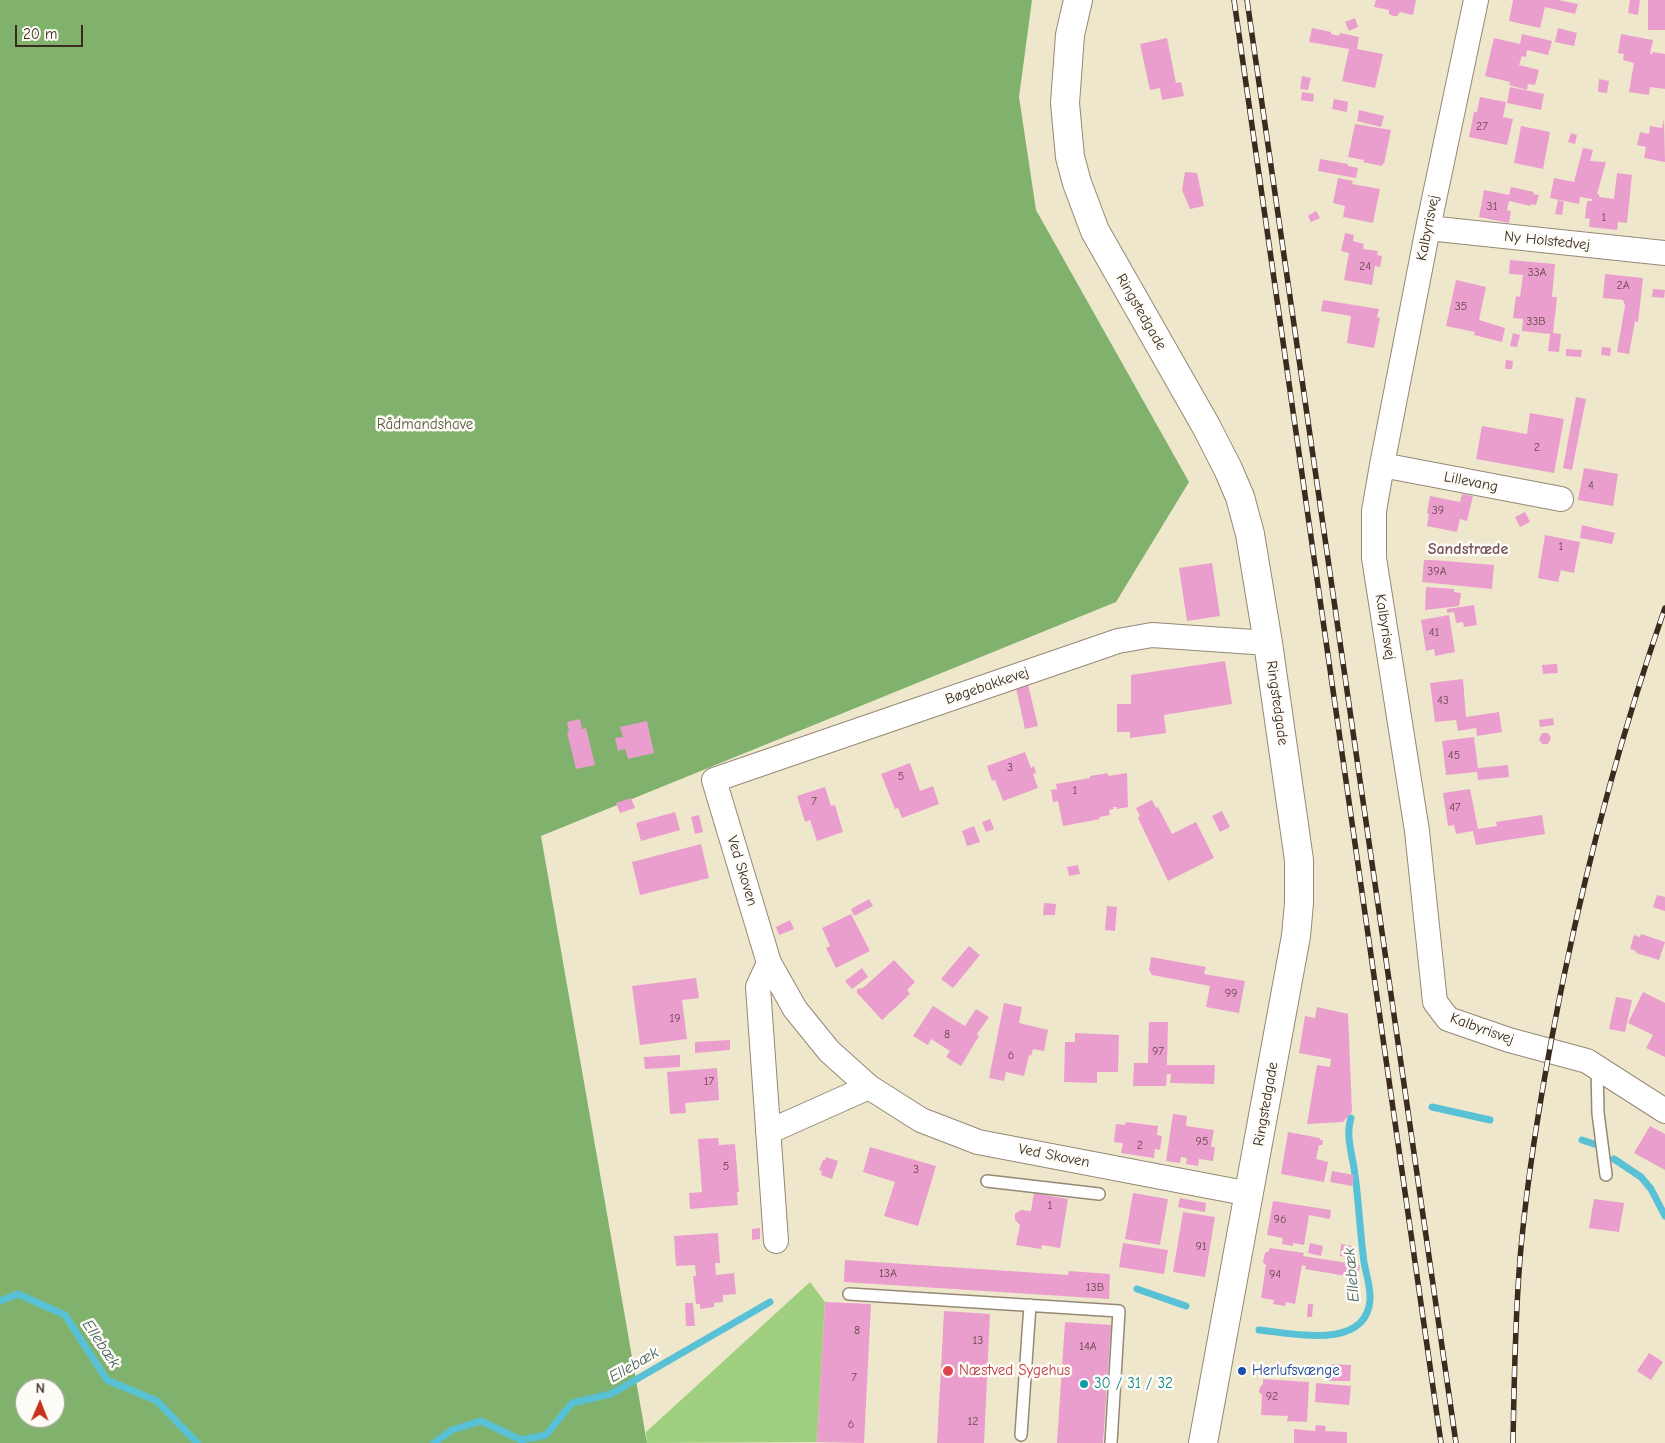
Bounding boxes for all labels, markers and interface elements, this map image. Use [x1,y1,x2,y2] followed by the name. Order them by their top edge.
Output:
[18,15,85,47] scale bar
[23,25,57,43] text: 20 m
[1476,120,1488,134] house number: 27
[1413,194,1443,262] street label: Kalbyrisvej
[1487,200,1497,214] house number: 31
[1602,211,1606,225] house number: 1
[1503,228,1591,254] street label: Ny Holstedvej
[1359,260,1371,274] house number: 24
[1527,266,1547,280] house number: 33A
[1112,271,1170,353] street label: Ringstedgade
[1616,279,1630,293] house number: 2A
[1455,300,1467,314] house number: 35
[1526,315,1546,329] house number: 33B
[377,416,473,434] park label: Rådmandshave
[1534,441,1540,455] house number: 2
[1442,468,1500,496] street label: Lillevang
[1588,479,1594,493] house number: 4
[1432,504,1444,518] house number: 39
[1428,539,1508,559] district label: Sandstræde
[1559,540,1563,554] house number: 1
[1427,565,1447,579] house number: 39A
[1371,593,1399,661] street label: Kalbyrisvej
[1429,626,1439,640] house number: 41
[1262,660,1292,746] street label: Ringstedgade
[943,663,1031,709] street label: Bøgebakkevej
[1437,694,1449,708] house number: 43
[1448,749,1460,763] house number: 45
[1007,761,1013,775] house number: 3
[898,770,904,784] house number: 5
[1073,784,1077,798] house number: 1
[811,795,817,809] house number: 7
[1449,801,1461,815] house number: 47
[723,834,761,908] street label: Ved Skoven
[1225,987,1237,1001] house number: 99
[1448,1009,1516,1049] street label: Kalbyrisvej
[669,1012,681,1026] house number: 19
[944,1028,950,1042] house number: 8
[1152,1045,1164,1059] house number: 97
[1008,1049,1014,1063] house number: 6
[1250,1060,1282,1148] street label: Ringstedgade
[704,1075,714,1089] house number: 17
[1196,1135,1208,1149] house number: 95
[1137,1139,1143,1153] house number: 2
[1017,1140,1091,1172] street label: Ved Skoven
[723,1160,729,1174] house number: 5
[913,1163,919,1177] house number: 3
[1048,1199,1052,1213] house number: 1
[1274,1213,1286,1227] house number: 96
[1195,1240,1207,1254] house number: 91
[1340,1247,1364,1303] water label: Ellebæk
[879,1267,897,1281] house number: 13A
[1269,1268,1281,1282] house number: 94
[1086,1281,1104,1295] house number: 13B
[78,1316,124,1372] water label: Ellebæk
[854,1324,860,1338] house number: 8
[973,1334,983,1348] house number: 13
[1079,1340,1097,1354] house number: 14A
[606,1343,662,1387] water label: Ellebæk
[959,1362,1070,1380] place label: Næstved Sygehus
[1252,1362,1340,1380] place label: Herlufsvænge
[941,1364,955,1378] marker: Næstved Sygehus
[1236,1365,1248,1377] marker: Herlufsvænge
[851,1371,857,1385] house number: 7
[1094,1375,1173,1393] place label: 30 / 31 / 32
[15,1378,65,1428] north arrow
[1078,1378,1090,1390] marker: 30 / 31 / 32
[36,1380,45,1397] text: N
[1266,1390,1278,1404] house number: 92
[967,1415,979,1429] house number: 12
[848,1418,854,1432] house number: 6

